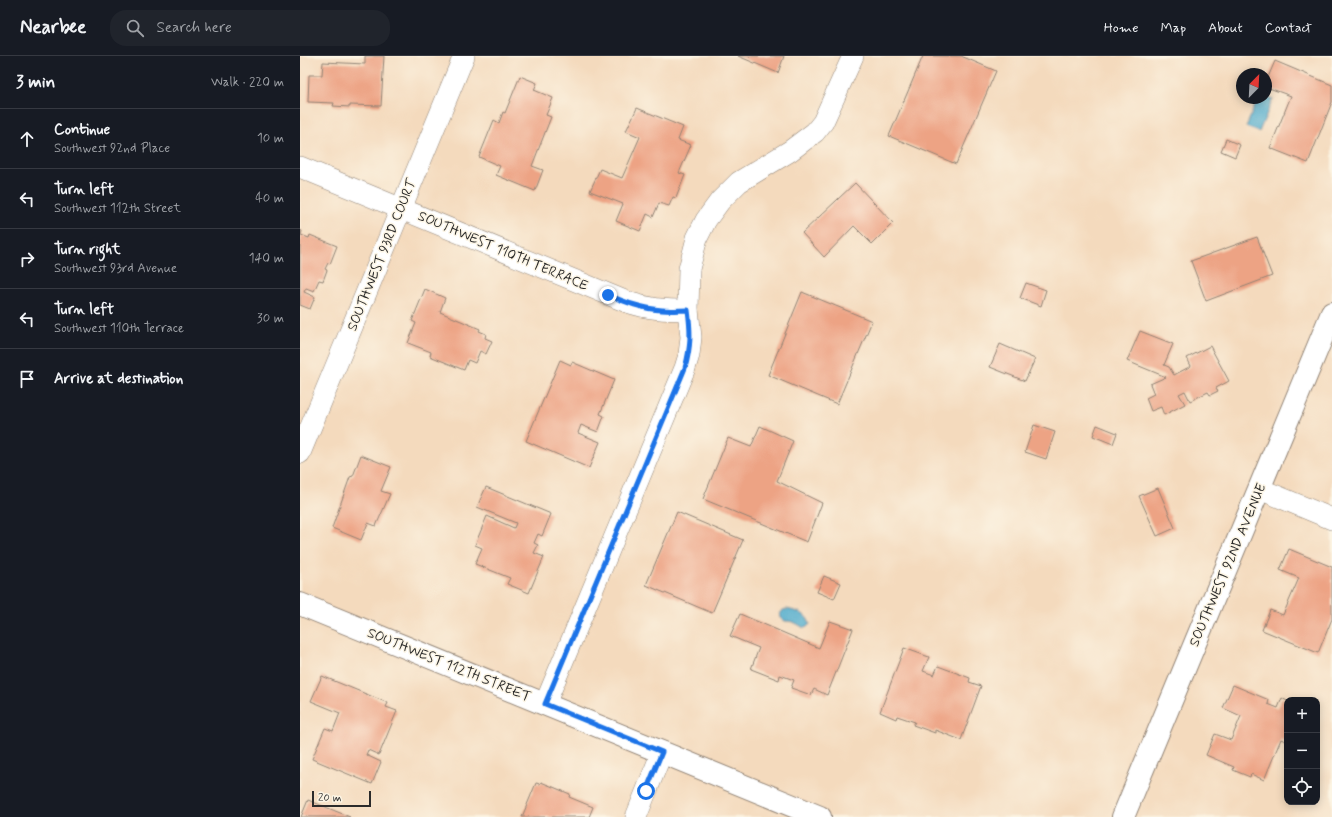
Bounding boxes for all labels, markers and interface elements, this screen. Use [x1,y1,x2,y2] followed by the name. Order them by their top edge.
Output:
[110,10,390,46] search box
[20,15,86,40] text: Nearbee
[124,17,146,39] icon: search
[156,18,232,38] text: Search here
[1104,19,1138,37] text: Home
[1160,19,1186,37] text: Map
[1208,19,1243,37] text: About
[1265,19,1312,37] text: Contact
[1236,68,1272,104] north arrow
[16,71,55,93] text: 3 min
[211,74,284,91] text: Walk · 220 m
[54,120,110,140] text: Continue
[16,128,38,150] icon: ahead
[257,130,284,147] text: 10 m
[54,140,170,157] text: Southwest 92nd Place
[343,176,421,334] street label: SOUTHWEST 93RD COURT
[54,180,114,200] text: Turn left
[16,188,38,210] icon: left
[255,190,284,207] text: 40 m
[54,200,181,217] text: Southwest 112th Street
[415,207,591,295] street label: SOUTHWEST 110TH TERRACE
[54,240,121,260] text: Turn right
[16,248,38,270] icon: right
[249,250,284,267] text: 140 m
[54,260,177,277] text: Southwest 93rd Avenue
[599,286,617,304] route end
[54,300,114,320] text: Turn left
[16,308,38,330] icon: left
[257,310,284,327] text: 30 m
[54,320,184,337] text: Southwest 110th Terrace
[16,368,38,390] icon: arrive
[54,369,183,389] text: Arrive at destination
[1185,481,1271,649] street label: SOUTHWEST 92ND AVENUE
[365,624,533,706] street label: SOUTHWEST 112TH STREET
[1284,697,1320,805] map controls
[1284,697,1320,733] button: +
[1284,733,1320,769] button: −
[1284,769,1320,805] button: locate
[637,782,655,800] route start
[312,789,371,808] scale bar
[318,791,341,805] text: 20 m

